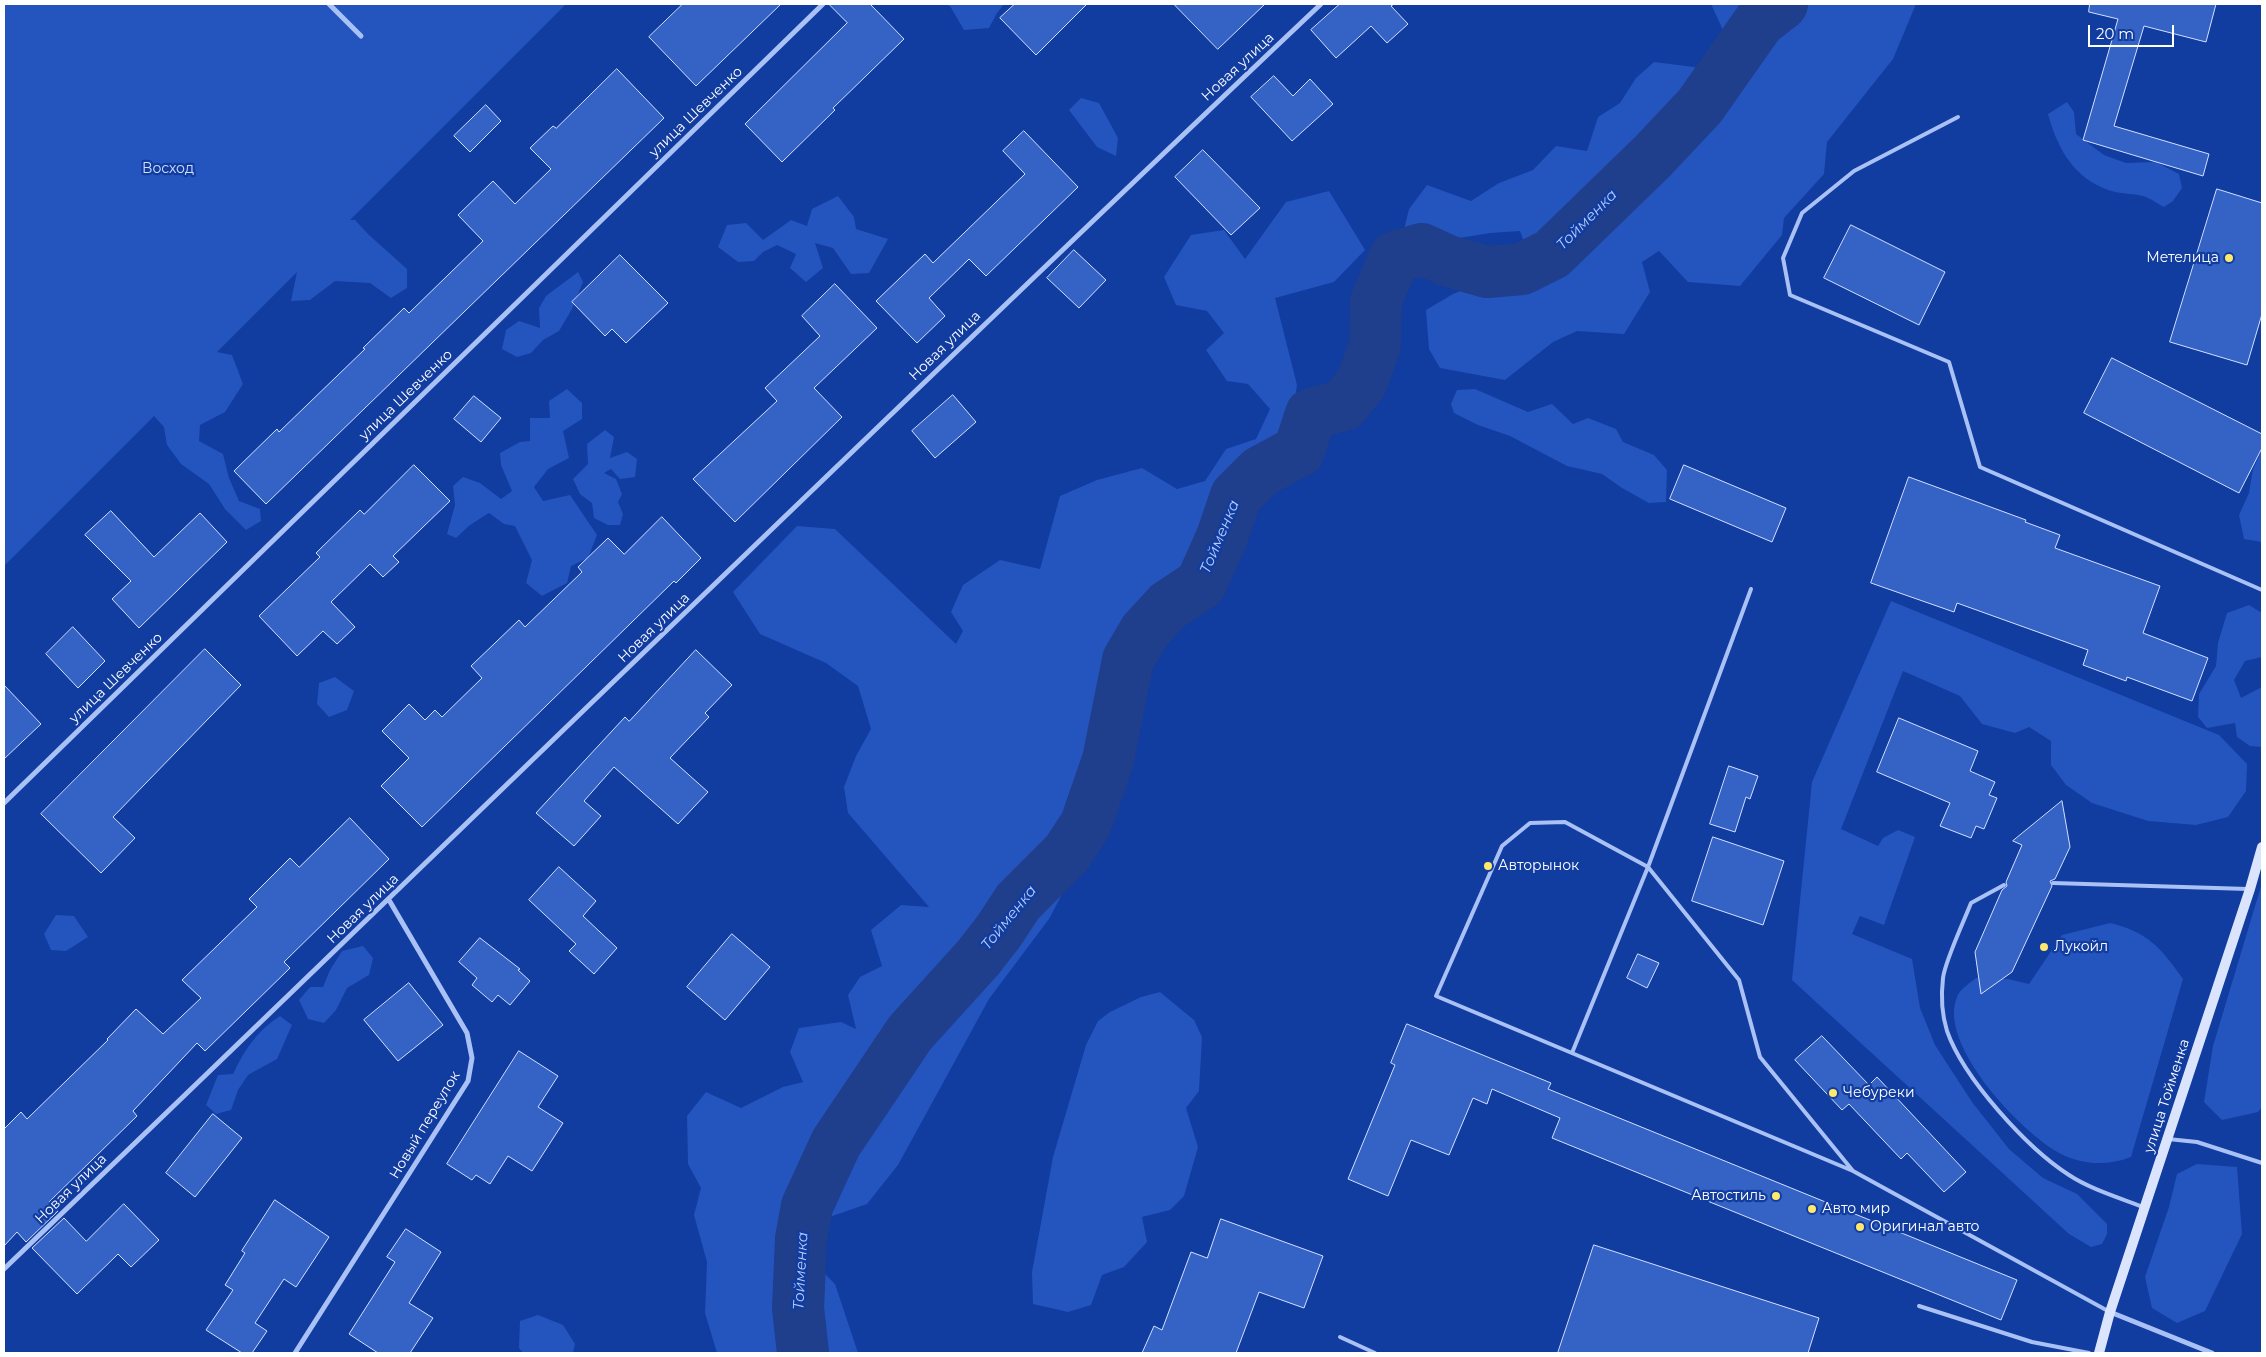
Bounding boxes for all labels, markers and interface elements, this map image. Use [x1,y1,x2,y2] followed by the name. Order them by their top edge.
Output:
[2091,15,2177,47] scale bar
[2096,24,2134,43] text: 20 m
[1198,29,1278,105] street label: Новая улица
[646,63,746,161] street label: улица Шевченко
[142,161,194,177] park label: Восход
[1553,186,1621,254] water label: Тойменка
[2146,250,2219,266] place label: Метелица
[2223,252,2235,264] marker: Метелица
[906,308,984,384] street label: Новая улица
[356,346,456,444] street label: улица Шевченко
[1196,498,1244,576] water label: Тойменка
[615,590,693,666] street label: Новая улица
[66,629,166,727] street label: улица Шевченко
[1498,858,1579,874] place label: Авторынок
[1482,860,1494,872] marker: Авторынок
[324,871,402,947] street label: Новая улица
[977,882,1041,954] water label: Тойменка
[2054,939,2108,955] place label: Лукойл
[2038,941,2050,953] marker: Лукойл
[2141,1037,2193,1155] street label: улица Тойменка
[386,1068,464,1182] street label: Новый переулок
[1843,1085,1915,1101] place label: Чебуреки
[1827,1087,1839,1099] marker: Чебуреки
[32,1151,110,1227] street label: Новая улица
[1691,1188,1766,1204] place label: Автостиль
[1770,1190,1782,1202] marker: Автостиль
[1822,1201,1890,1217] place label: Авто мир
[1806,1203,1818,1215] marker: Авто мир
[1870,1219,1979,1235] place label: Оригинал авто
[1854,1221,1866,1233] marker: Оригинал авто
[790,1232,812,1310] water label: Тойменка

